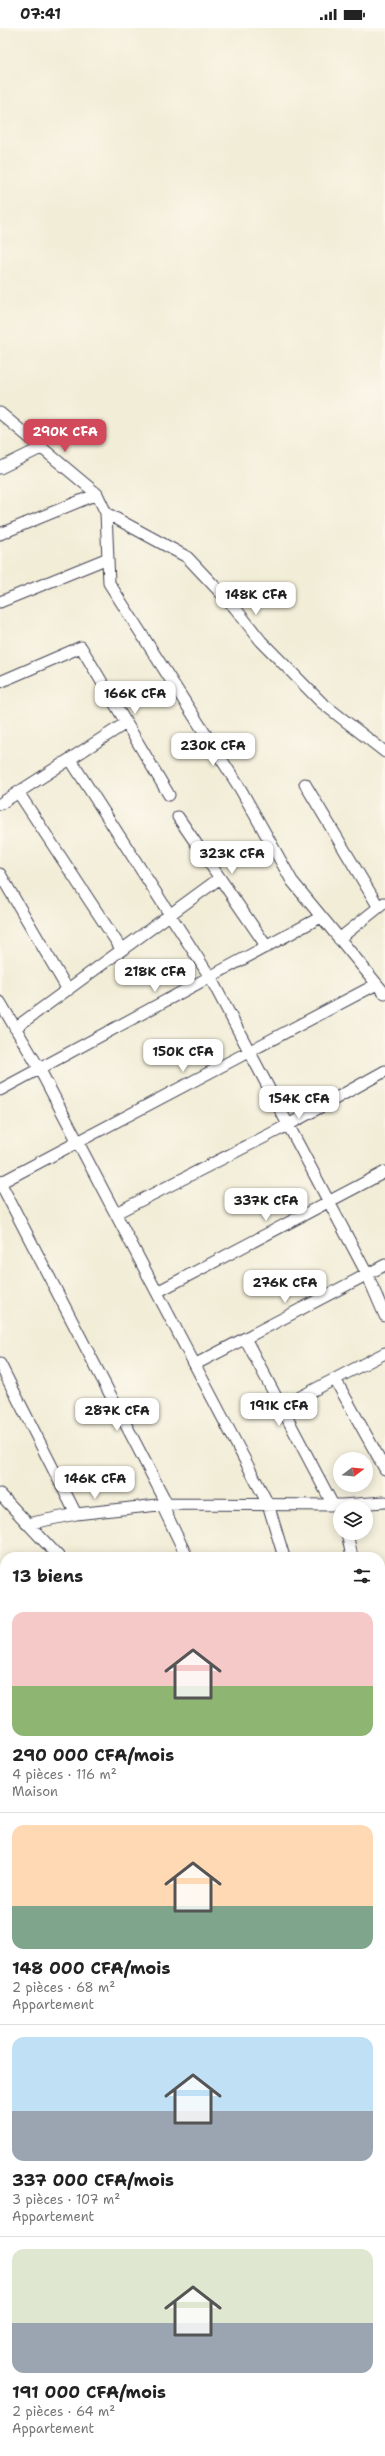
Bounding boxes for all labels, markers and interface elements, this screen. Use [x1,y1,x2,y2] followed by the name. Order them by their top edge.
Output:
[20,4,61,24] text: 07:41
[24,419,106,453] pin: 290K CFA
[32,423,98,440] text: 290K CFA
[215,582,297,616] pin: 148K CFA
[225,586,287,603] text: 148K CFA
[94,681,176,715] pin: 166K CFA
[104,685,166,702] text: 166K CFA
[172,733,254,767] pin: 230K CFA
[180,737,246,754] text: 230K CFA
[191,841,273,875] pin: 323K CFA
[199,845,265,862] text: 323K CFA
[114,959,196,993] pin: 218K CFA
[124,963,186,980] text: 218K CFA
[142,1039,224,1073] pin: 150K CFA
[152,1043,214,1060] text: 150K CFA
[258,1086,340,1120] pin: 154K CFA
[268,1090,330,1107] text: 154K CFA
[225,1188,307,1222] pin: 337K CFA
[233,1192,299,1209] text: 337K CFA
[244,1270,326,1304] pin: 276K CFA
[252,1274,318,1291] text: 276K CFA
[238,1393,320,1427] pin: 191K CFA
[249,1397,309,1414] text: 191K CFA
[76,1398,158,1432] pin: 287K CFA
[84,1402,150,1419] text: 287K CFA
[333,1452,373,1492] north arrow
[333,1452,373,1540] map controls
[54,1466,136,1500] pin: 146K CFA
[64,1470,126,1487] text: 146K CFA
[333,1500,373,1540] button: layers
[12,1565,83,1587] text: 13 biens
[351,1565,373,1587] icon: filters
[157,1638,229,1710] icon: home
[12,1744,174,1766] text: 290 000 CFA/mois
[12,1766,117,1783] text: 4 pièces · 116 m²
[12,1783,58,1800] text: Maison
[157,1851,229,1923] icon: home
[12,1957,170,1979] text: 148 000 CFA/mois
[12,1979,115,1996] text: 2 pièces · 68 m²
[12,1996,94,2013] text: Appartement
[157,2063,229,2135] icon: home
[12,2169,174,2191] text: 337 000 CFA/mois
[12,2191,120,2208] text: 3 pièces · 107 m²
[12,2208,94,2225] text: Appartement
[157,2275,229,2347] icon: home
[12,2381,166,2403] text: 191 000 CFA/mois
[12,2403,115,2420] text: 2 pièces · 64 m²
[12,2420,94,2437] text: Appartement

